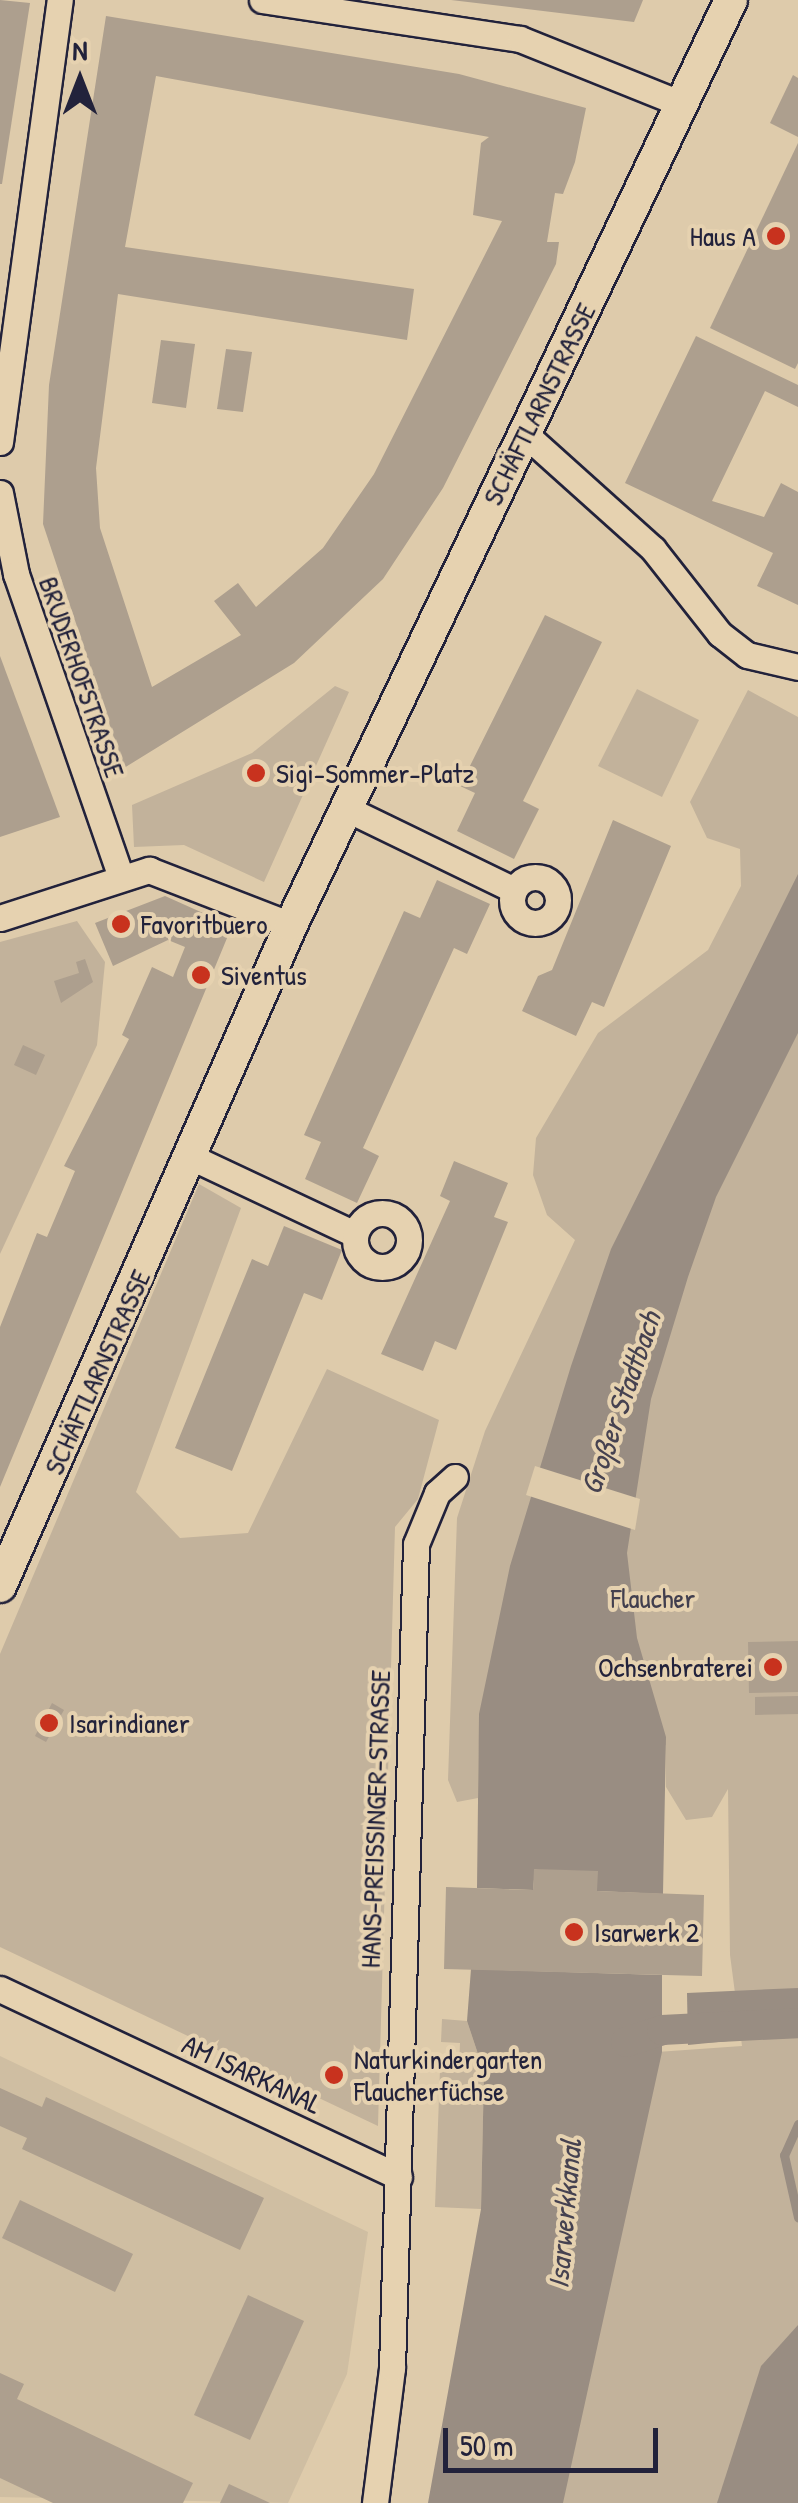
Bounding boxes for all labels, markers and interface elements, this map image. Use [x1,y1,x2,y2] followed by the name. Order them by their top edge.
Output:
[30,30,130,130] north arrow
[73,31,87,69] text: N
[690,219,756,253] place label: Haus A
[765,225,787,247] marker: Haus A
[476,297,602,511] street label: SCHÄFTLARNSTRASSE
[32,572,132,782] street label: BRUDERHOFSTRASSE
[276,756,474,790] place label: Sigi-Sommer-Platz
[245,762,267,784] marker: Sigi-Sommer-Platz
[141,907,268,941] place label: Favoritbuero
[110,913,132,935] marker: Favoritbuero
[221,958,307,992] place label: Siventus
[190,964,212,986] marker: Siventus
[37,1264,157,1480] street label: SCHÄFTLARNSTRASSE
[572,1307,668,1499] water label: Großer Stadtbach
[611,1581,695,1615] park label: Flaucher
[598,1650,753,1684] place label: Ochsenbraterei
[762,1656,784,1678] marker: Ochsenbraterei
[353,1669,397,1969] street label: HANS-PREISSINGER-STRASSE
[69,1706,190,1740] place label: Isarindianer
[38,1712,60,1734] marker: Isarindianer
[594,1915,699,1949] place label: Isarwerk 2
[563,1921,585,1943] marker: Isarwerk 2
[177,2027,327,2121] street label: AM ISARKANAL
[354,2042,543,2108] place label: Naturkindergarten Flaucherfüchse
[323,2064,345,2086] marker: Naturkindergarten Flaucherfüchse
[540,2138,588,2290] water label: Isarwerkkanal
[448,2408,663,2470] scale bar
[460,2425,513,2465] text: 50 m

